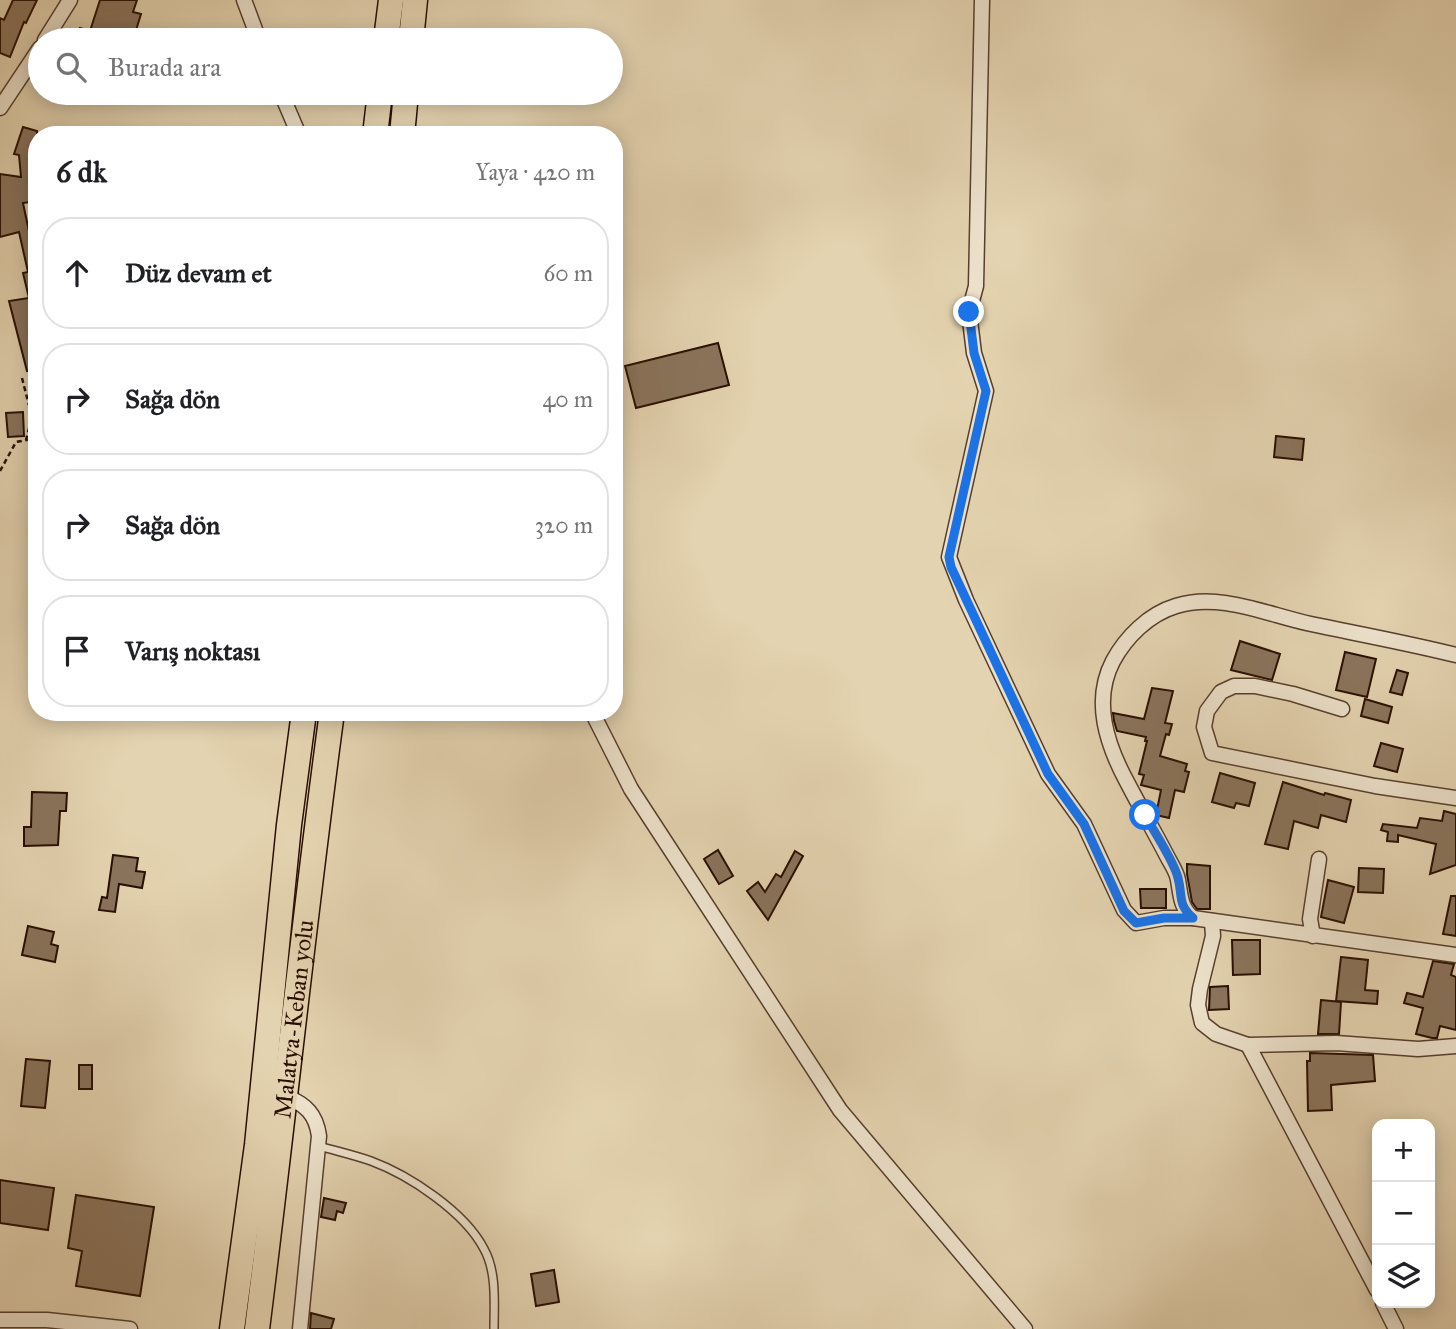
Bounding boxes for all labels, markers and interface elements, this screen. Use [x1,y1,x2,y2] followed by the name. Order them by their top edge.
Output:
[28,28,623,105] search box
[52,48,90,86] icon: search
[108,51,221,83] text: Burada ara
[56,154,107,190] text: 6 dk
[475,158,595,186] text: Yaya · 420 m
[58,254,96,292] icon: ahead
[125,257,272,289] text: Düz devam et
[544,259,593,287] text: 60 m
[953,296,984,327] route end
[58,380,96,418] icon: right
[125,383,220,415] text: Sağa dön
[543,385,593,413] text: 40 m
[58,506,96,544] icon: right
[125,509,220,541] text: Sağa dön
[535,511,593,539] text: 320 m
[58,632,96,670] icon: arrive
[125,635,260,667] text: Varış noktası
[1129,799,1160,830] route start
[267,918,321,1120] street label: Malatya-Keban yolu
[1372,1119,1435,1308] map controls
[1372,1119,1435,1182] button: +
[1372,1182,1435,1245] button: −
[1372,1245,1435,1308] button: layers

